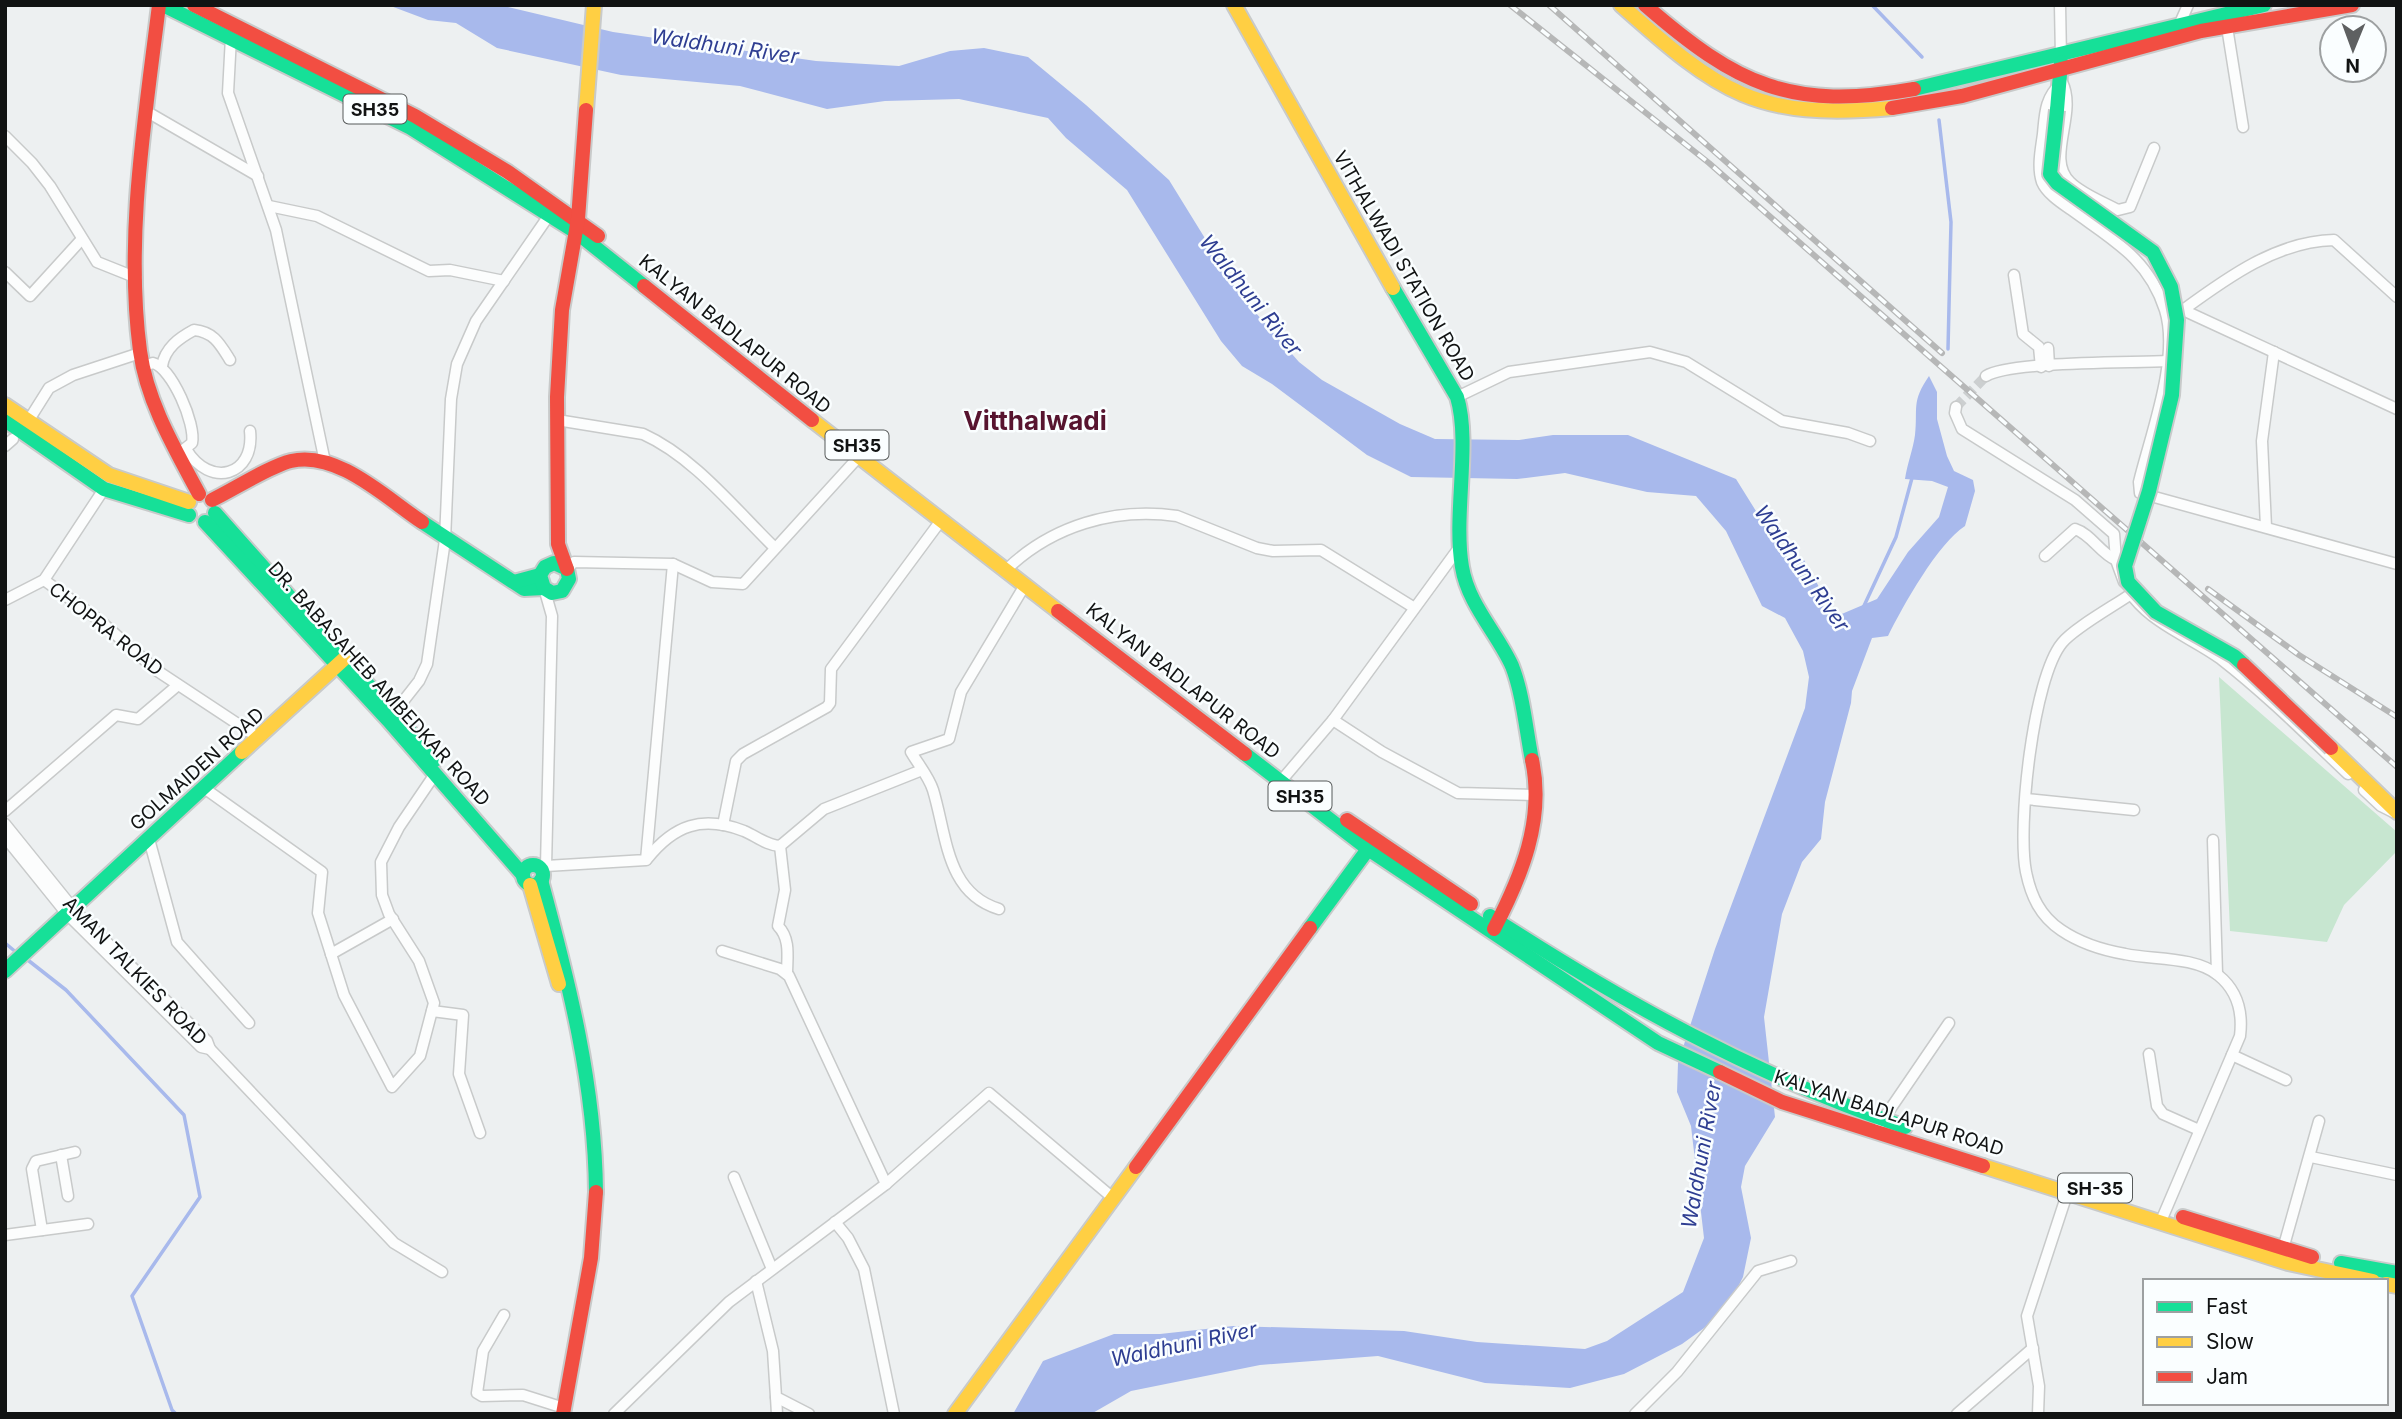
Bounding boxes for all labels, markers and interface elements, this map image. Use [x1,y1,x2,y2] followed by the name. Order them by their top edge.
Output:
[2318,14,2388,84] north arrow
[650,23,801,69] water label: Waldhuni River
[2345,54,2360,77] text: N
[344,94,406,124] road number: SH35
[1328,147,1480,385] street label: VITHALWADI STATION ROAD
[1194,229,1308,362] water label: Waldhuni River
[634,250,836,418] street label: KALYAN BADLAPUR ROAD
[963,405,1107,436] district label: Vitthalwadi
[826,430,888,460] road number: SH35
[1749,500,1856,637] water label: Waldhuni River
[263,557,495,811] street label: DR. BABASAHEB AMBEDKAR ROAD
[44,577,168,681] street label: CHOPRA ROAD
[1081,598,1285,764] street label: KALYAN BADLAPUR ROAD
[125,703,269,835] street label: GOLMAIDEN ROAD
[1268,782,1332,810] road number: SH35
[58,892,212,1050] street label: AMAN TALKIES ROAD
[1771,1065,2007,1161] street label: KALYAN BADLAPUR ROAD
[1676,1079,1726,1230] water label: Waldhuni River
[2058,1174,2132,1203] road number: SH-35
[2143,1279,2388,1405] legend
[2206,1294,2248,1319] text: Fast
[1109,1316,1260,1372] water label: Waldhuni River
[2206,1329,2254,1354] text: Slow
[2206,1364,2248,1389] text: Jam

